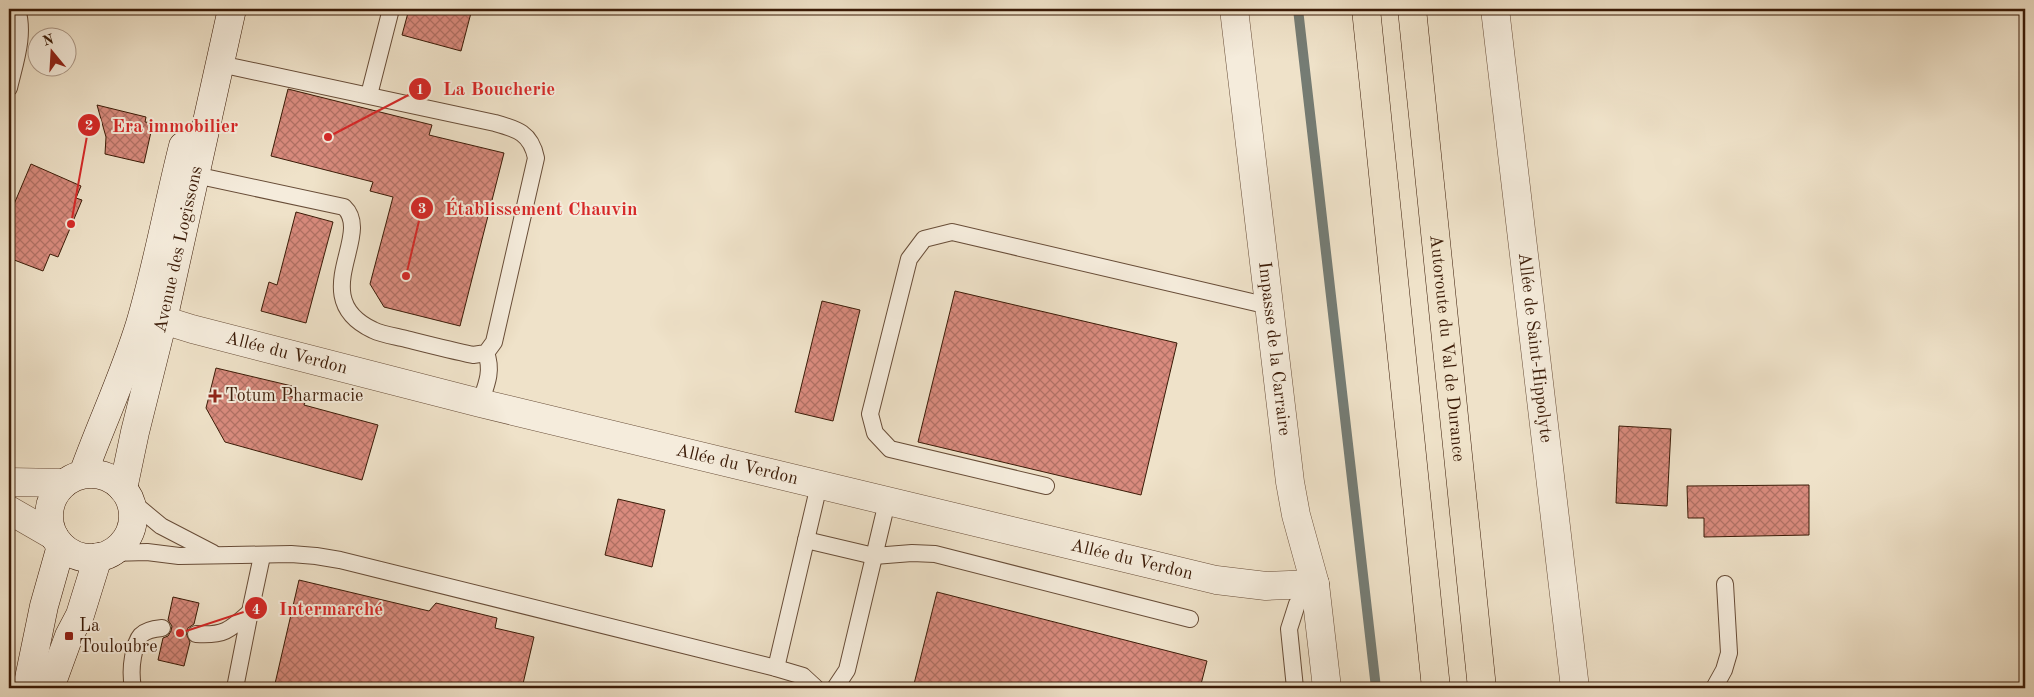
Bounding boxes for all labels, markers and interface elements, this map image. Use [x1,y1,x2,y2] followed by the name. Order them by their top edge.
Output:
[28,28,78,78] north arrow
[41,32,56,49] text: N
[408,72,565,106] callout: La Boucherie
[443,81,555,100] text: La Boucherie
[416,83,424,98] text: 1
[77,108,248,142] callout: Era immobilier
[112,118,238,137] text: Era immobilier
[85,119,93,134] text: 2
[151,164,206,335] street label: Avenue des Logissons
[409,191,647,225] callout: Établissement Chauvin
[444,197,638,220] text: Établissement Chauvin
[418,202,426,217] text: 3
[1426,234,1468,463] street label: Autoroute du Val de Durance
[1515,252,1555,444] street label: Allée de Saint-Hippolyte
[1255,261,1293,437] street label: Impasse de la Carraire
[224,329,350,378] street label: Allée du Verdon
[225,387,363,405] place label: Totum Pharmacie
[209,390,221,402] marker: Totum Pharmacie
[674,441,800,488] street label: Allée du Verdon
[1069,536,1195,583] street label: Allée du Verdon
[243,591,393,625] callout: Intermarché
[279,601,383,620] text: Intermarché
[252,603,260,618] text: 4
[79,617,157,656] place label: La Touloubre
[63,630,75,642] marker: La Touloubre

